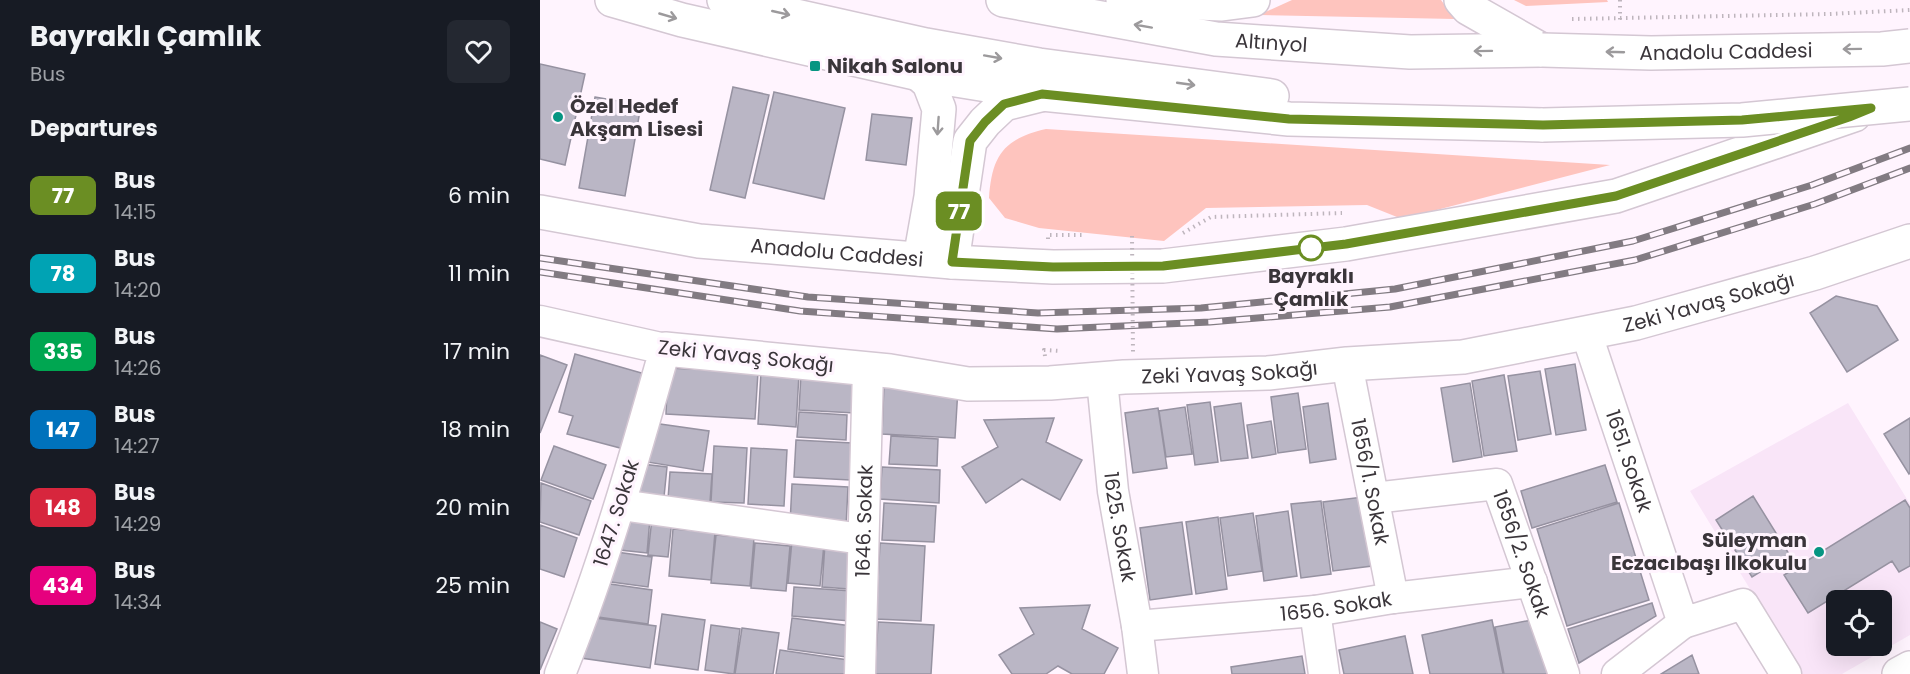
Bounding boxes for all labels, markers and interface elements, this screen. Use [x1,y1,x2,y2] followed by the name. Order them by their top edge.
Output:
[772,8,791,20] one-way arrow
[658,11,677,22] one-way arrow
[30,17,261,56] text: Bayraklı Çamlık
[447,20,510,83] button: heart
[1133,20,1153,31] one-way arrow
[1234,26,1308,59] street label: Altınyol
[1639,36,1813,67] street label: Anadolu Caddesi
[1842,44,1862,55] one-way arrow
[1474,45,1494,57] one-way arrow
[1605,46,1625,57] one-way arrow
[827,52,963,80] place label: Nikah Salonu
[983,52,1002,63] one-way arrow
[808,59,822,73] marker: Nikah Salonu
[30,60,66,88] text: Bus
[1176,78,1195,89] one-way arrow
[570,92,703,143] place label: Özel Hedef Akşam Lisesi
[551,110,565,124] marker: Özel Hedef Akşam Lisesi
[30,113,158,144] text: Departures
[932,115,943,135] one-way arrow
[114,165,156,196] text: Bus
[448,180,510,211] text: 6 min
[52,181,74,210] text: 77
[932,192,986,230] line badge: 77
[948,197,970,226] text: 77
[114,198,156,226] text: 14:15
[750,231,924,274] street label: Anadolu Caddesi
[1298,235,1324,261] marker: Bayraklı Çamlık
[114,243,156,274] text: Bus
[448,258,510,289] text: 11 min
[51,259,75,288] text: 78
[1268,262,1354,313] place label: Bayraklı Çamlık
[1621,265,1797,339] street label: Zeki Yavaş Sokağı
[114,276,161,304] text: 14:20
[114,321,156,352] text: Bus
[657,333,835,379] street label: Zeki Yavaş Sokağı
[443,336,510,367] text: 17 min
[43,337,83,366] text: 335
[1141,353,1319,391] street label: Zeki Yavaş Sokağı
[114,354,161,382] text: 14:26
[114,399,156,430] text: Bus
[1599,406,1659,517] street label: 1651. Sokak
[441,414,510,445] text: 18 min
[46,415,80,444] text: 147
[1344,416,1396,548] street label: 1656/1. Sokak
[114,432,160,460] text: 14:27
[586,455,646,570] street label: 1647. Sokak
[849,464,880,578] street label: 1646. Sokak
[1097,470,1143,585] street label: 1625. Sokak
[114,477,156,508] text: Bus
[1486,486,1557,622] street label: 1656/2. Sokak
[436,492,510,523] text: 20 min
[45,493,81,522] text: 148
[114,510,161,538] text: 14:29
[1611,526,1807,577] place label: Süleyman Eczacıbaşı İlkokulu
[1812,545,1826,559] marker: Süleyman Eczacıbaşı İlkokulu
[114,555,156,586] text: Bus
[436,570,510,601] text: 25 min
[42,571,84,600] text: 434
[1279,584,1395,628] street label: 1656. Sokak
[114,588,162,616] text: 14:34
[1826,590,1892,656] map controls
[1826,590,1892,656] button: locate

